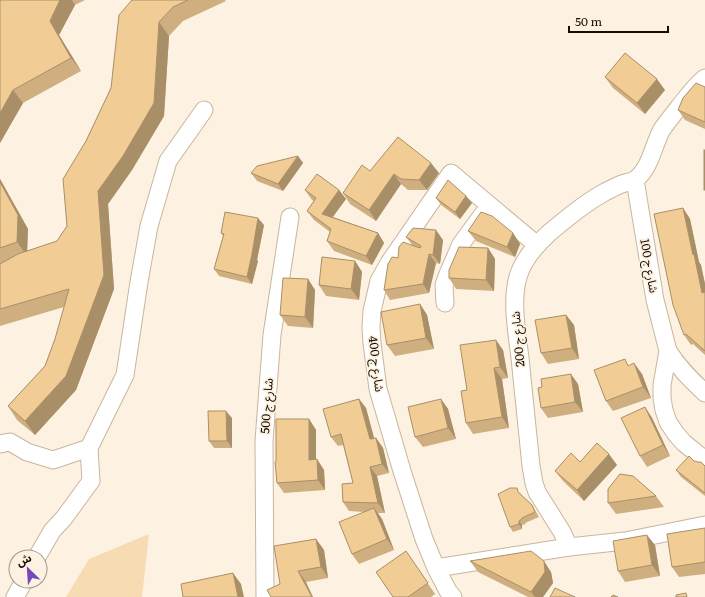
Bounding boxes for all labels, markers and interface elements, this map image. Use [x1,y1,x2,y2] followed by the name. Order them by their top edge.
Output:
[569,8,668,34] scale bar
[575,12,602,30] text: 50 m
[635,237,664,294] street label: شارع ج 100
[506,310,529,368] street label: شارع ج 200
[364,335,389,393] street label: شارع ج 400
[255,377,278,434] street label: شارع ج 500
[8,549,48,589] north arrow
[13,549,34,569] text: ش

